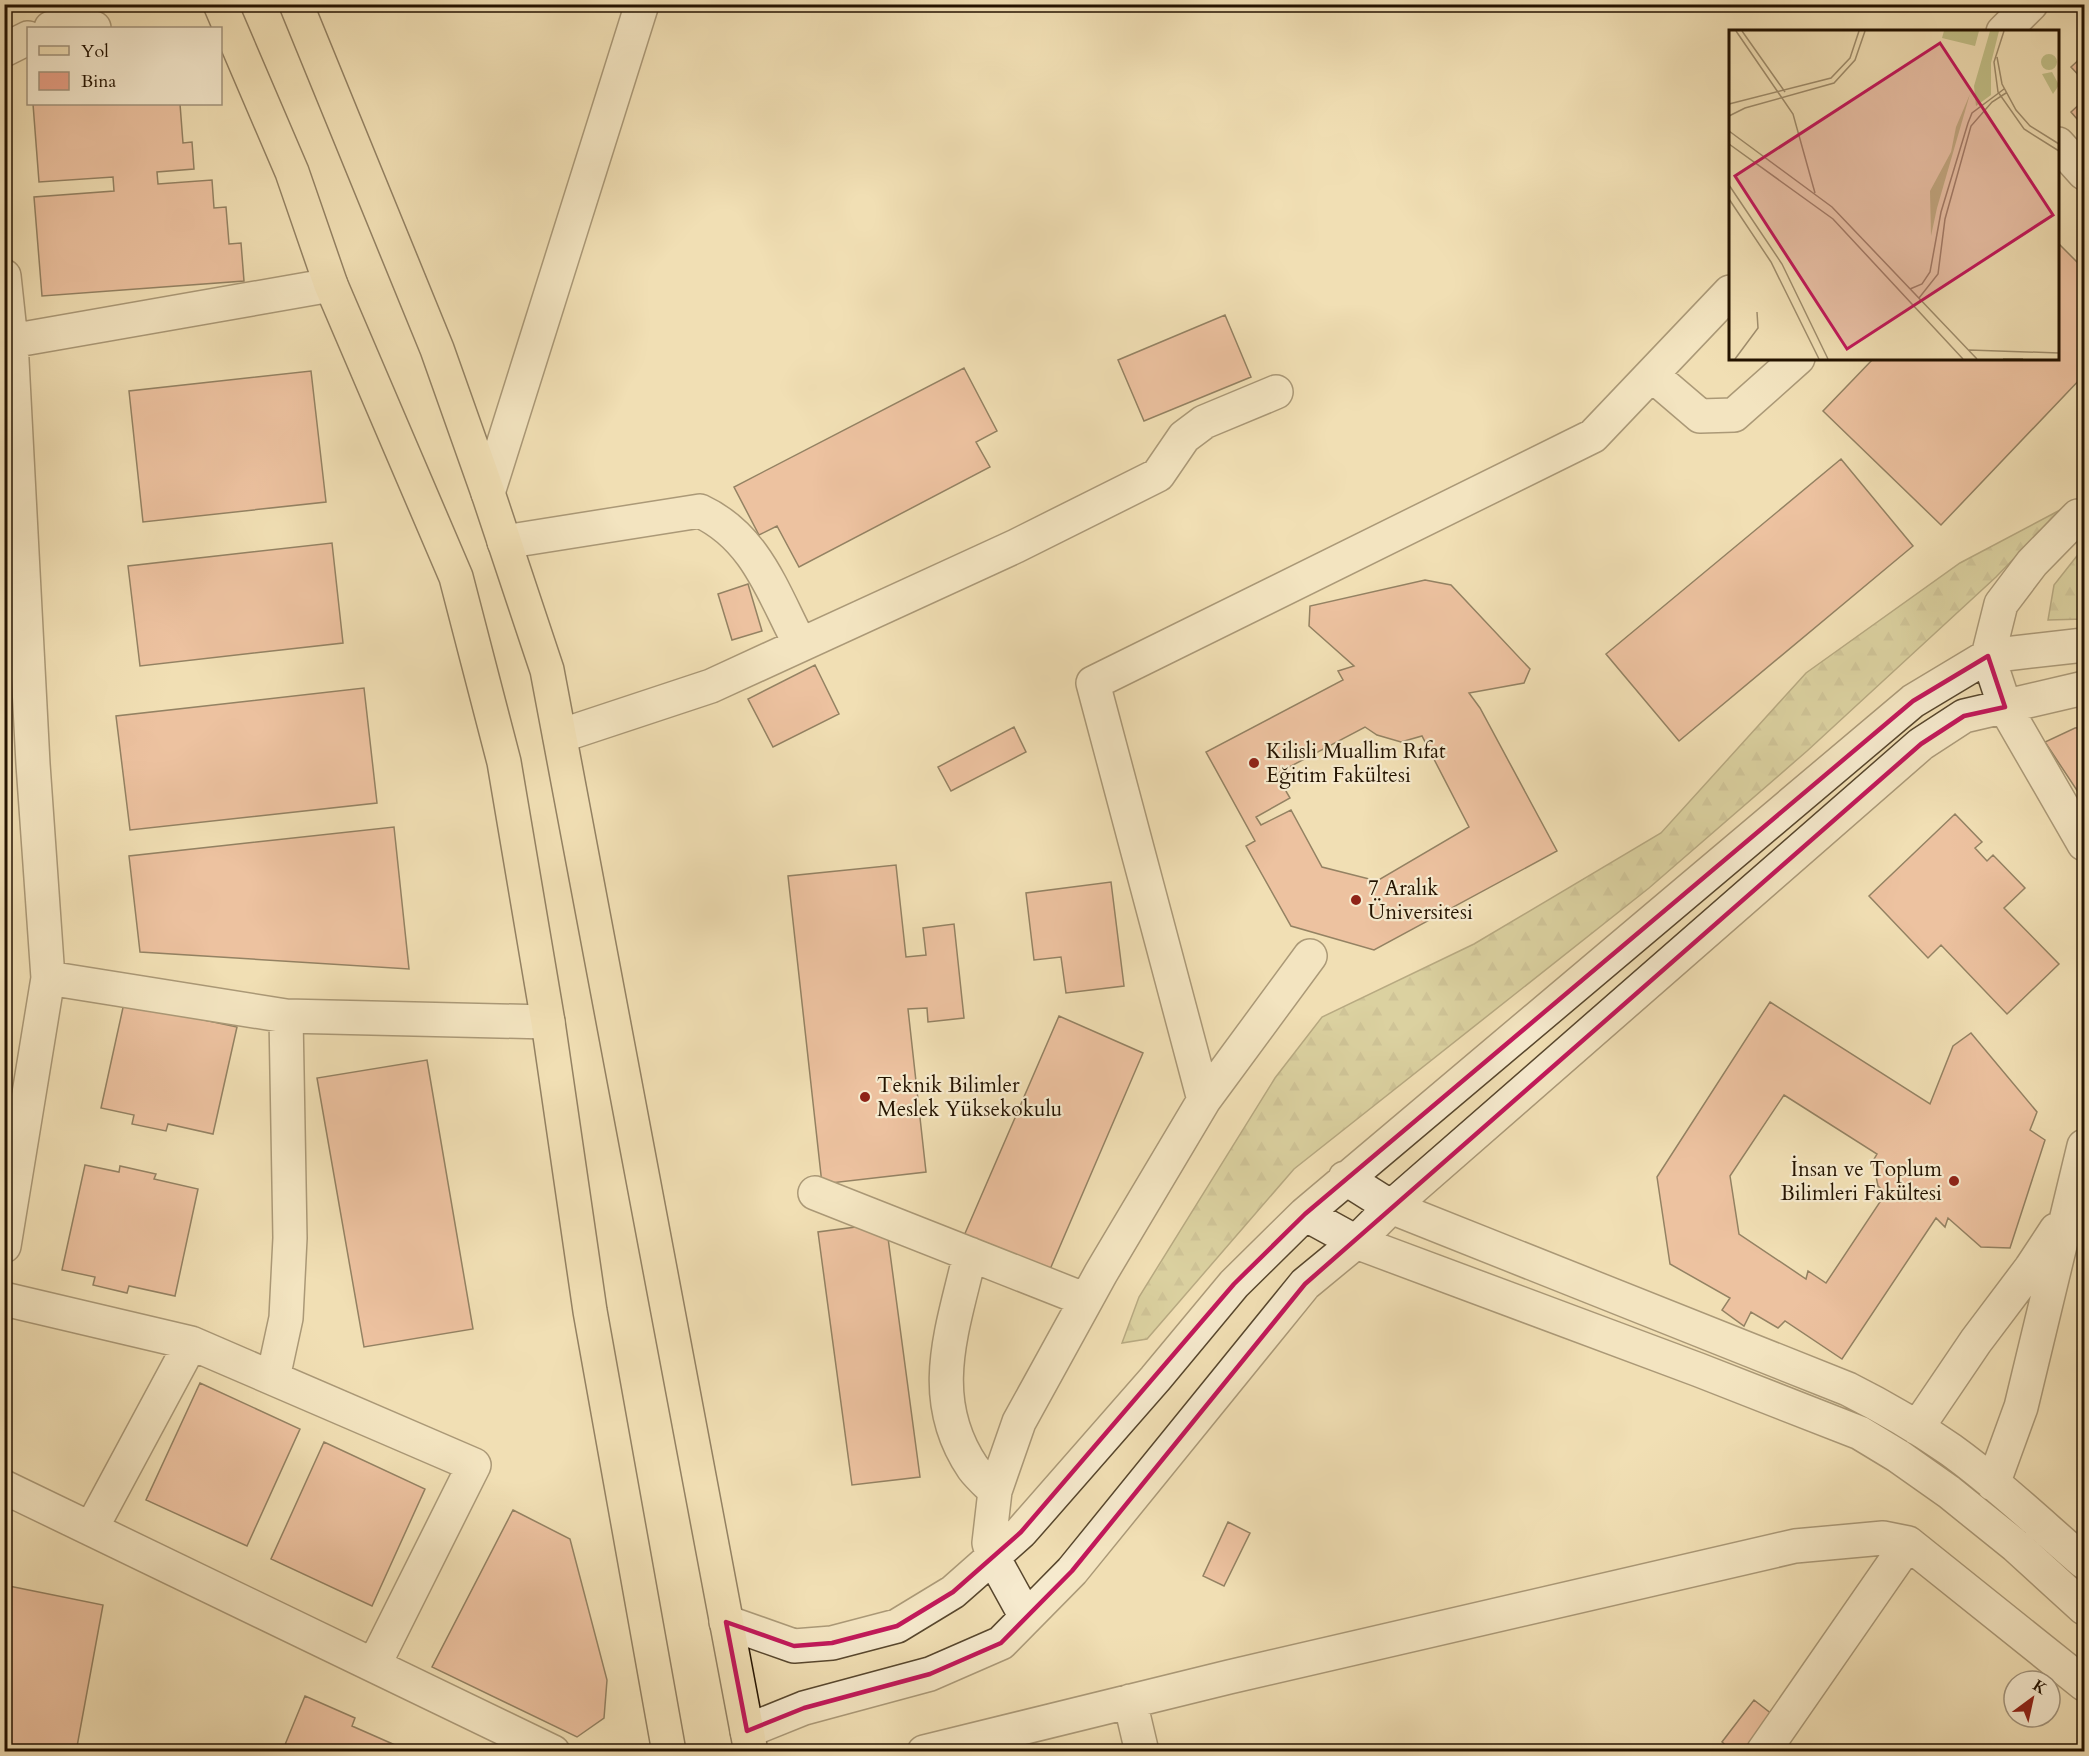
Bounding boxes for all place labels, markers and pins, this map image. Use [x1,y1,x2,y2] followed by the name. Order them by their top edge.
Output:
[1266,737,1446,790] place label: Kilisli Muallim Rıfat Eğitim Fakültesi
[1247,756,1261,770] marker: Kilisli Muallim Rıfat Eğitim Fakültesi
[1368,874,1473,927] place label: 7 Aralık Üniversitesi
[1349,893,1363,907] marker: 7 Aralık Üniversitesi
[877,1071,1062,1124] place label: Teknik Bilimler Meslek Yüksekokulu
[858,1090,872,1104] marker: Teknik Bilimler Meslek Yüksekokulu
[1781,1155,1942,1208] place label: İnsan ve Toplum Bilimleri Fakültesi
[1947,1174,1961,1188] marker: İnsan ve Toplum Bilimleri Fakültesi

